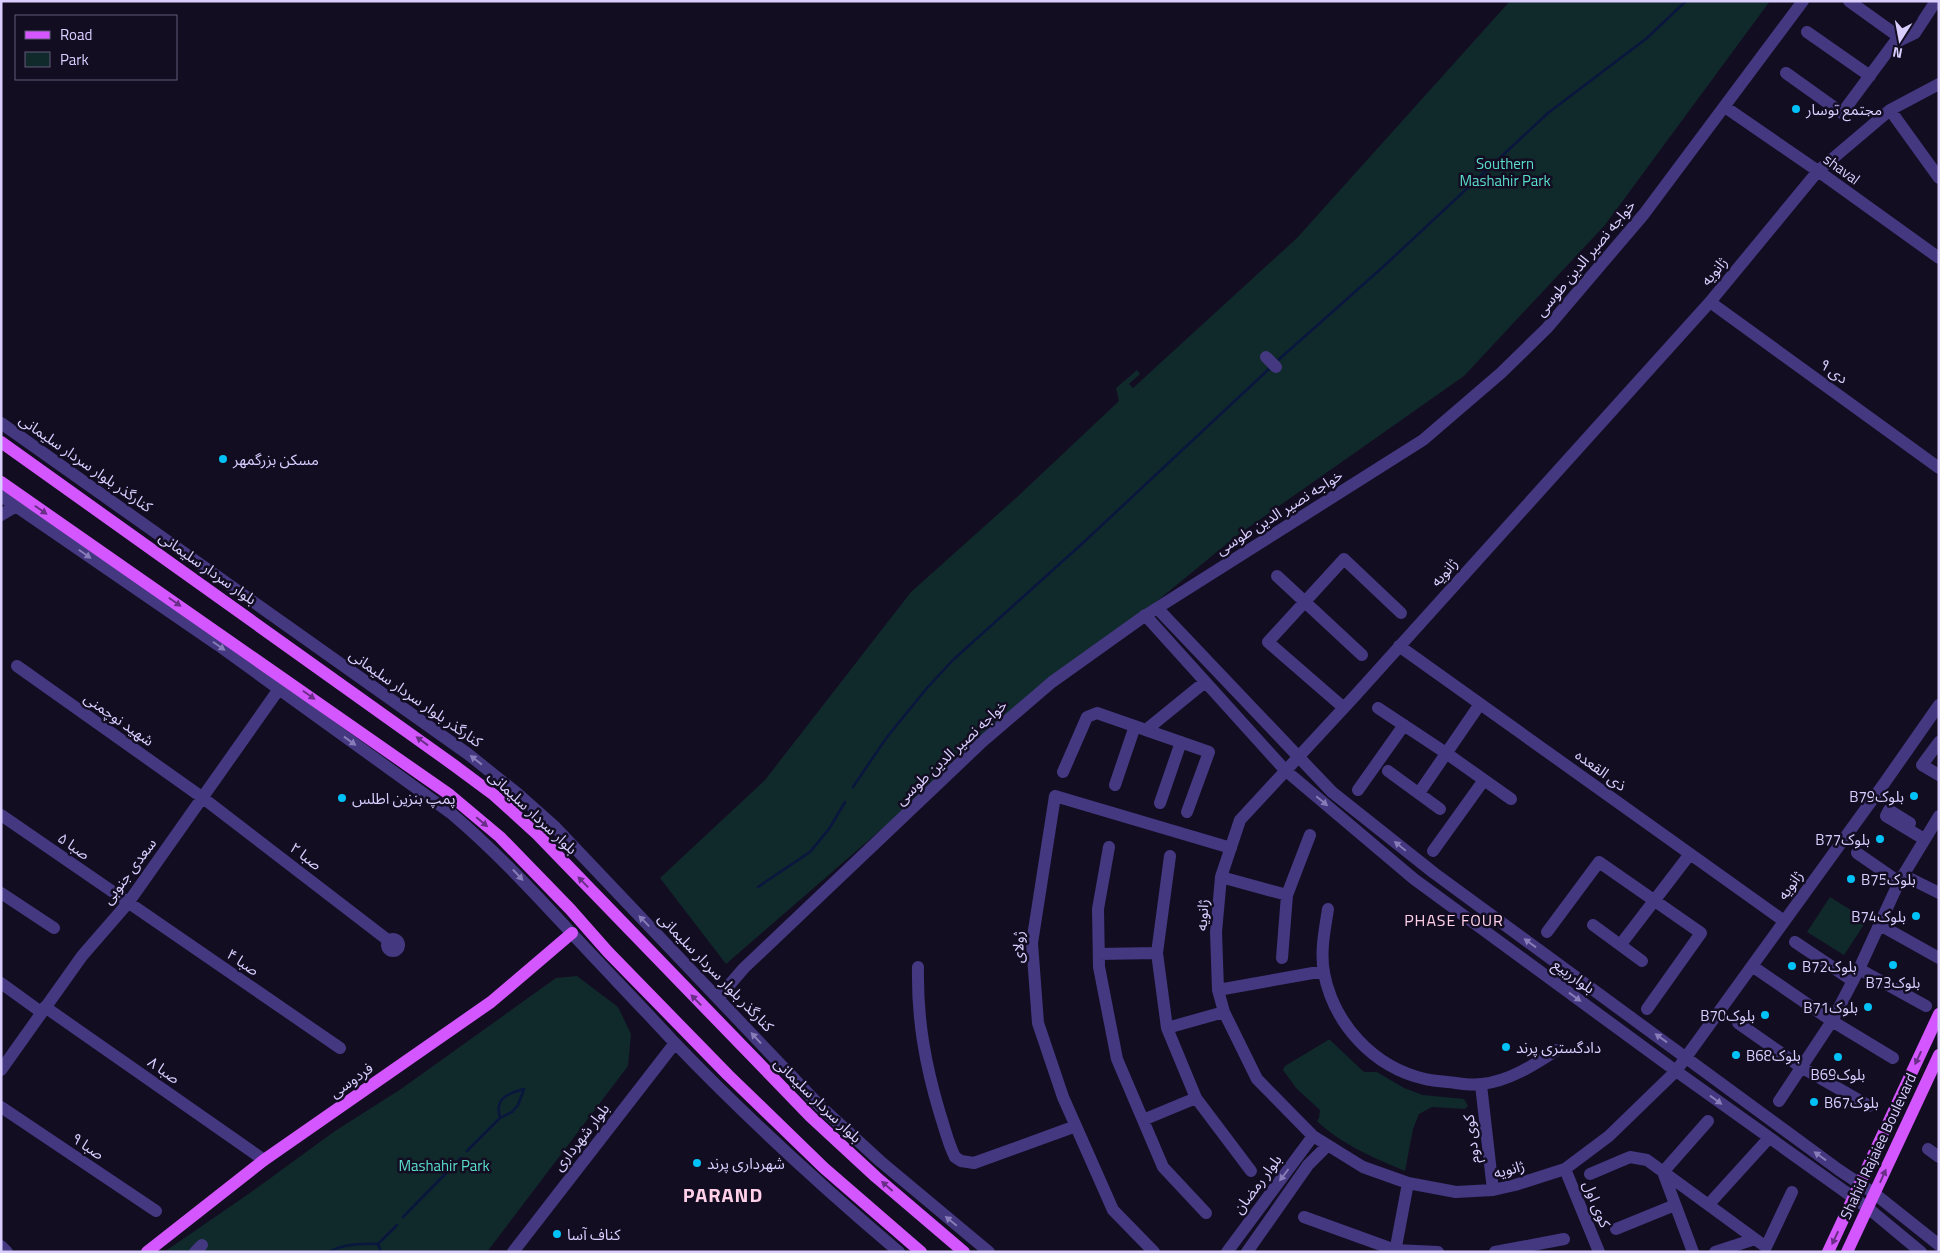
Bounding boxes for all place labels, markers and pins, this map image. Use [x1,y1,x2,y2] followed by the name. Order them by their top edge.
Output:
[1805,98,1882,122] place label: مجتمع توسار
[1790,103,1802,115] marker: مجتمع توسار
[232,448,319,471] place label: مسکن بزرگمهر
[217,453,229,465] marker: مسکن بزرگمهر
[1849,785,1904,808] place label: B79بلوک
[352,787,456,810] place label: پمپ بنزین اطلس
[1908,790,1920,802] marker: B79بلوک
[336,792,348,804] marker: پمپ بنزین اطلس
[1815,828,1870,851] place label: B77بلوک
[1874,833,1886,845] marker: B77بلوک
[1861,868,1916,891] place label: B75بلوک
[1845,873,1857,885] marker: B75بلوک
[1851,905,1906,928] place label: B74بلوک
[1910,910,1922,922] marker: B74بلوک
[1802,955,1857,978] place label: B72بلوک
[1887,959,1899,971] marker: B73بلوک
[1786,960,1798,972] marker: B72بلوک
[1866,971,1920,994] place label: B73بلوک
[1803,996,1858,1019] place label: B71بلوک
[1862,1001,1874,1013] marker: B71بلوک
[1700,1004,1755,1027] place label: B70بلوک
[1759,1009,1771,1021] marker: B70بلوک
[1516,1036,1601,1059] place label: دادگستری پرند
[1500,1041,1512,1053] marker: دادگستری پرند
[1746,1044,1801,1067] place label: B68بلوک
[1730,1049,1742,1061] marker: B68بلوک
[1832,1051,1844,1063] marker: B69بلوک
[1811,1063,1865,1086] place label: B69بلوک
[1824,1091,1879,1114] place label: B67بلوک
[1808,1096,1820,1108] marker: B67بلوک
[707,1152,785,1175] place label: شهرداری پرند
[691,1157,703,1169] marker: شهرداری پرند
[567,1223,621,1246] place label: کناف آسا
[551,1228,563,1240] marker: کناف آسا

